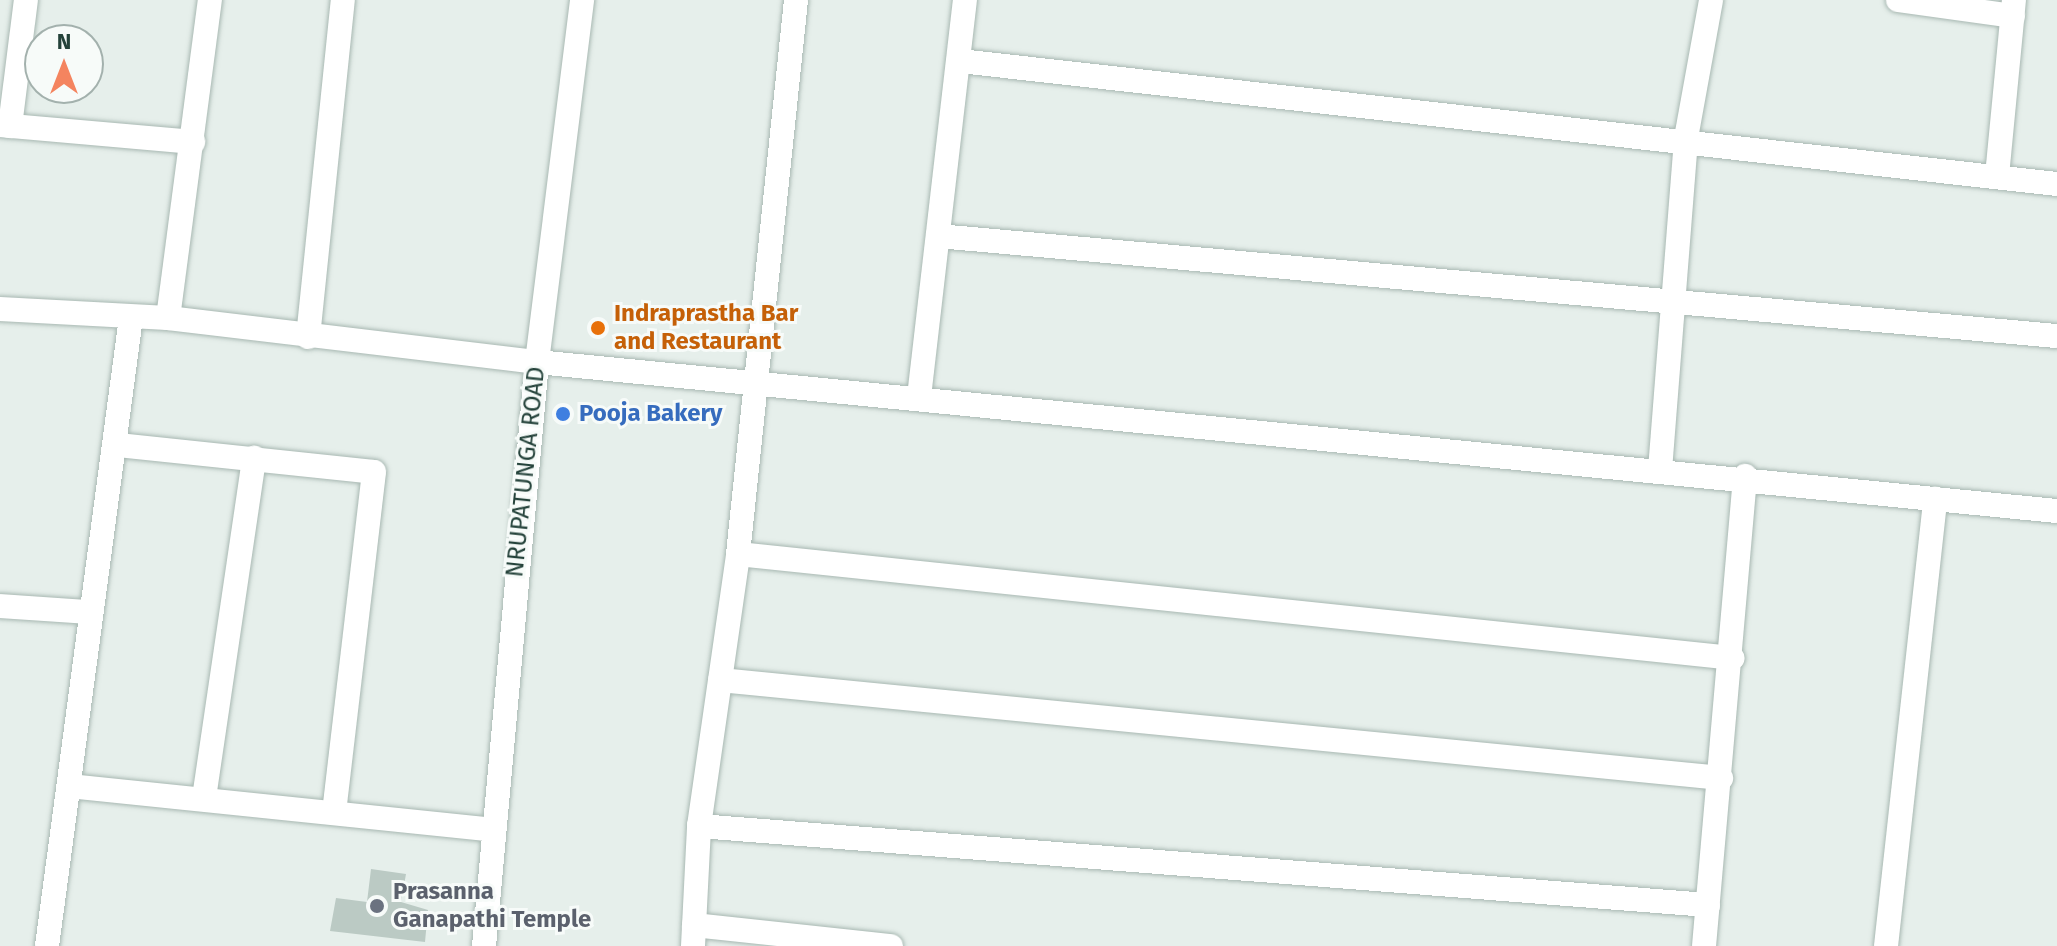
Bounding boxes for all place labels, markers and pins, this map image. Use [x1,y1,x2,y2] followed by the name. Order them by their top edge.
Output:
[614,300,798,356] place label: Indraprastha Bar and Restaurant
[589,319,607,337] marker: Indraprastha Bar and Restaurant
[579,400,722,428] place label: Pooja Bakery
[554,405,572,423] marker: Pooja Bakery
[393,878,591,934] place label: Prasanna Ganapathi Temple
[368,897,386,915] marker: Prasanna Ganapathi Temple

